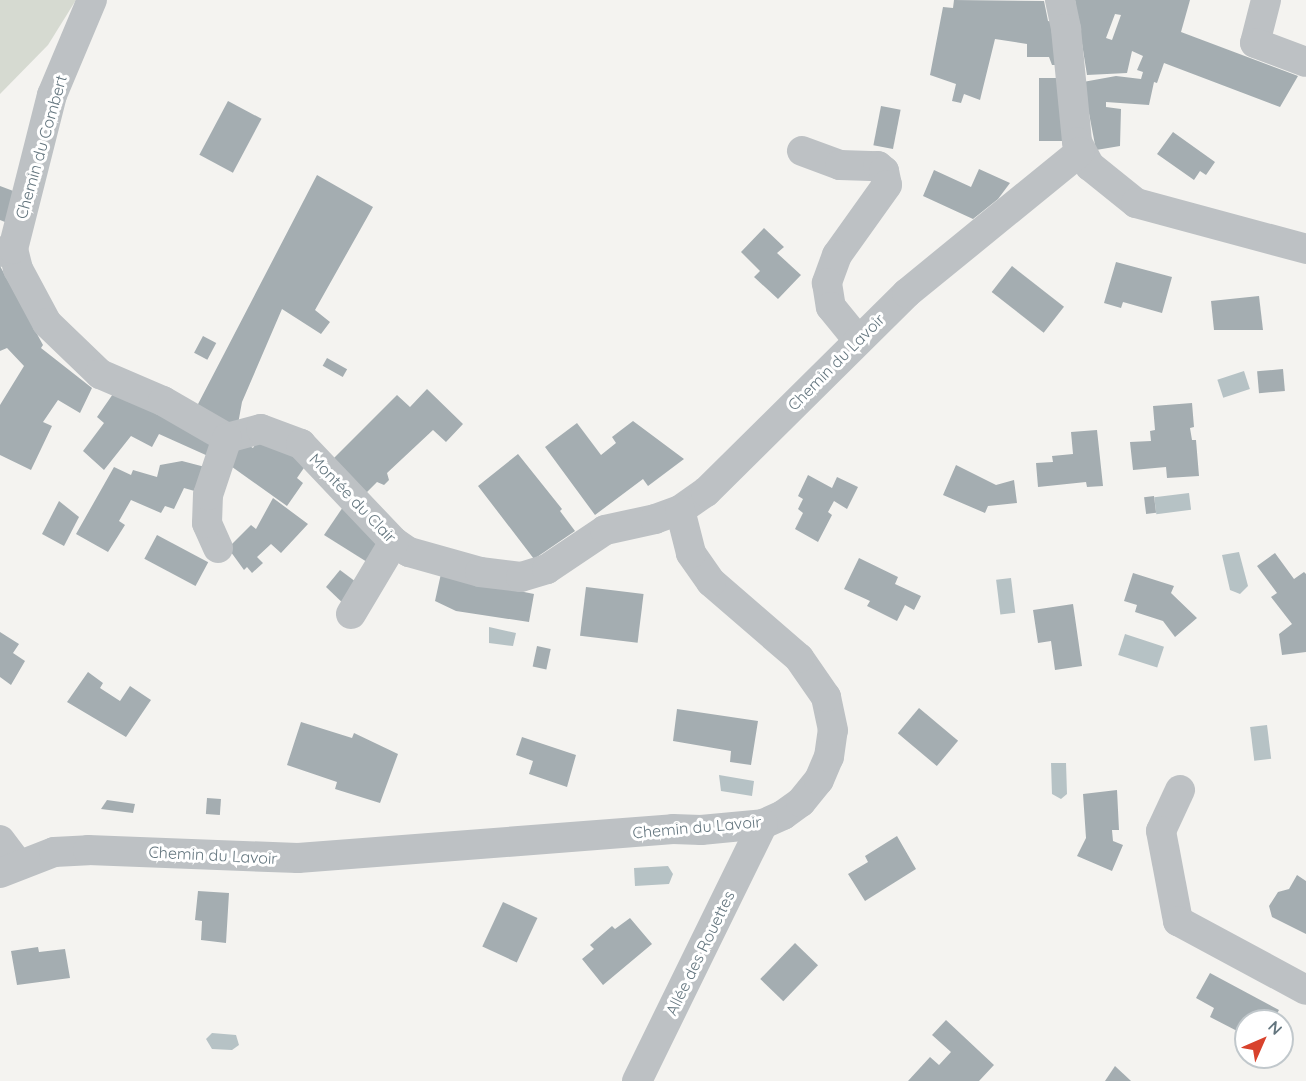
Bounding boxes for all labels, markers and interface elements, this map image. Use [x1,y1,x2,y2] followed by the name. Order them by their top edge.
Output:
[11,73,71,221] street label: Chemin du Combert
[784,310,888,414] street label: Chemin du Lavoir
[306,449,400,547] street label: Montée du Clair
[632,812,762,842] street label: Chemin du Lavoir
[148,842,278,868] street label: Chemin du Lavoir
[661,888,739,1018] street label: Allée des Rouettes
[1234,1009,1294,1069] north arrow
[1264,1016,1287,1039] text: N

